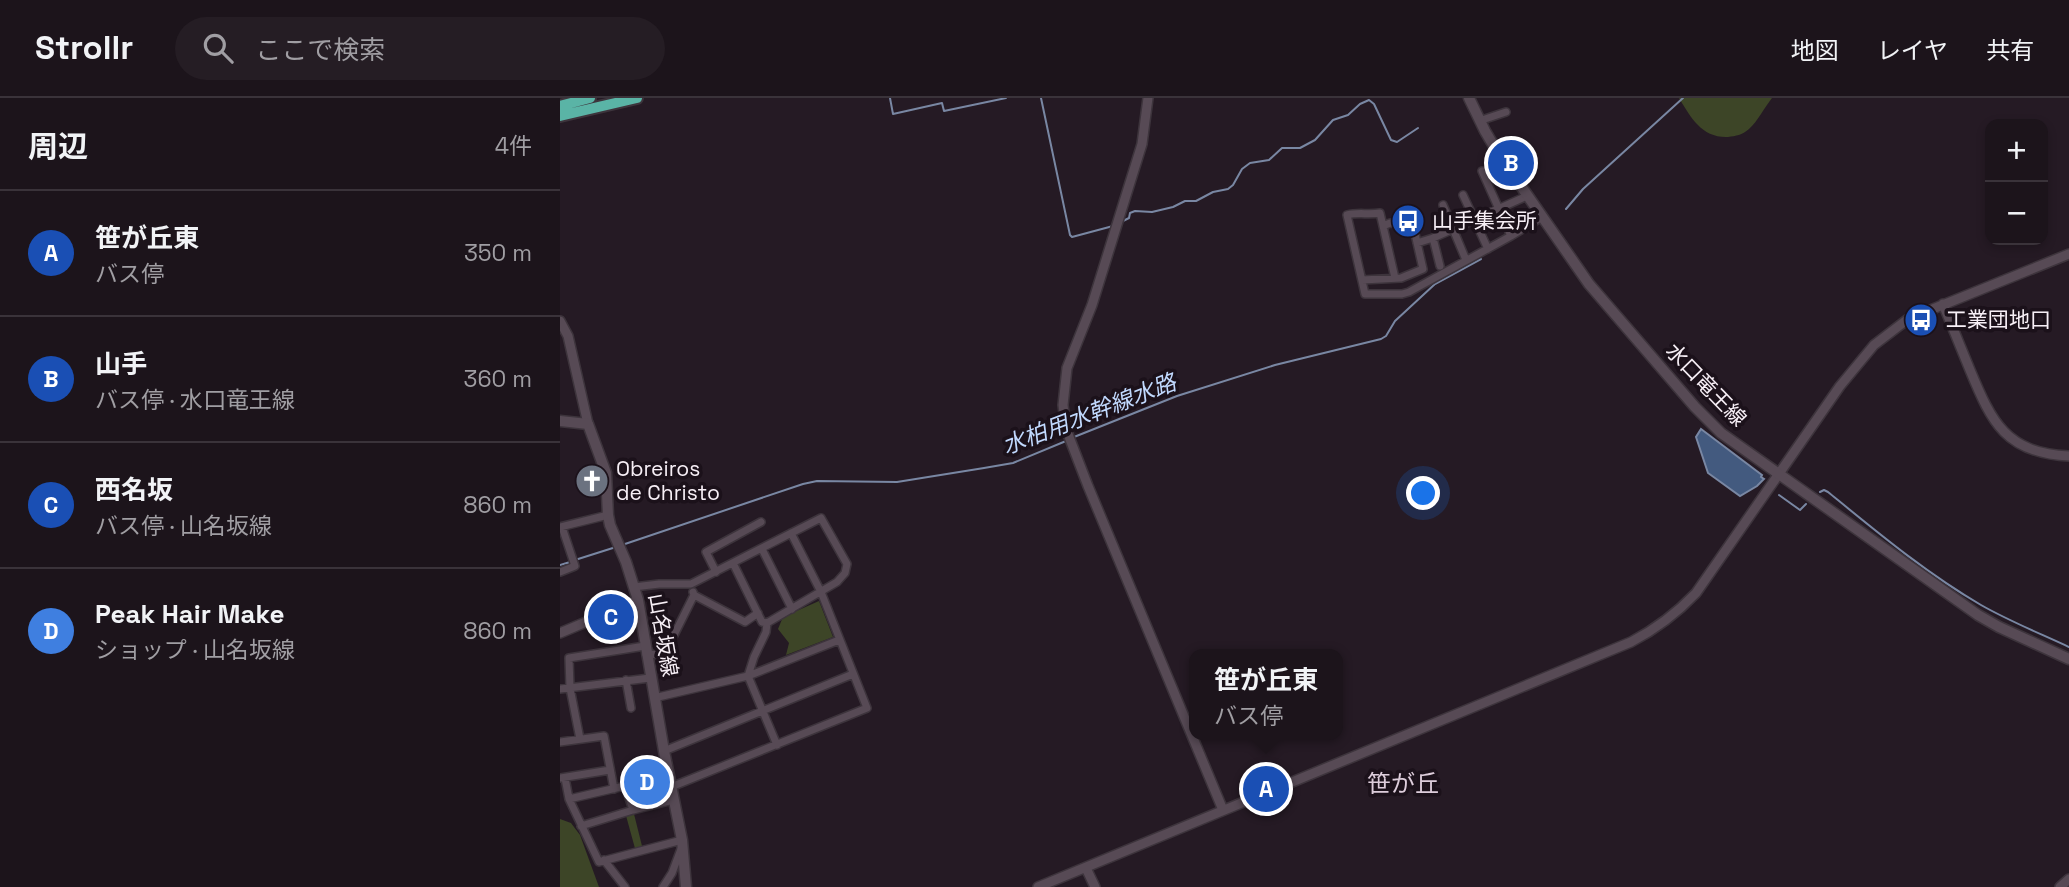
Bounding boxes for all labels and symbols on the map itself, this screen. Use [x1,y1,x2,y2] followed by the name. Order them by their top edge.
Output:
[1488,137,1534,189] pin: B
[1389,202,1427,240] bus stop icon: 山手集会所
[1432,207,1537,234] place label: 山手集会所
[1902,301,1940,339] bus stop icon: 工業団地口
[1946,306,2051,333] place label: 工業団地口
[1660,338,1753,432] street label: 水口竜王線
[998,366,1182,461] water label: 水柏用水幹線水路
[616,455,720,506] place label: Obreiros de Christo
[573,462,611,500] church icon: Obreiros de Christo
[1406,476,1440,510] your location
[588,591,634,643] pin: C
[643,591,684,679] street label: 山名坂線
[624,756,670,808] pin: D
[1243,763,1289,815] pin: A
[1367,768,1439,799] district label: 笹が丘

